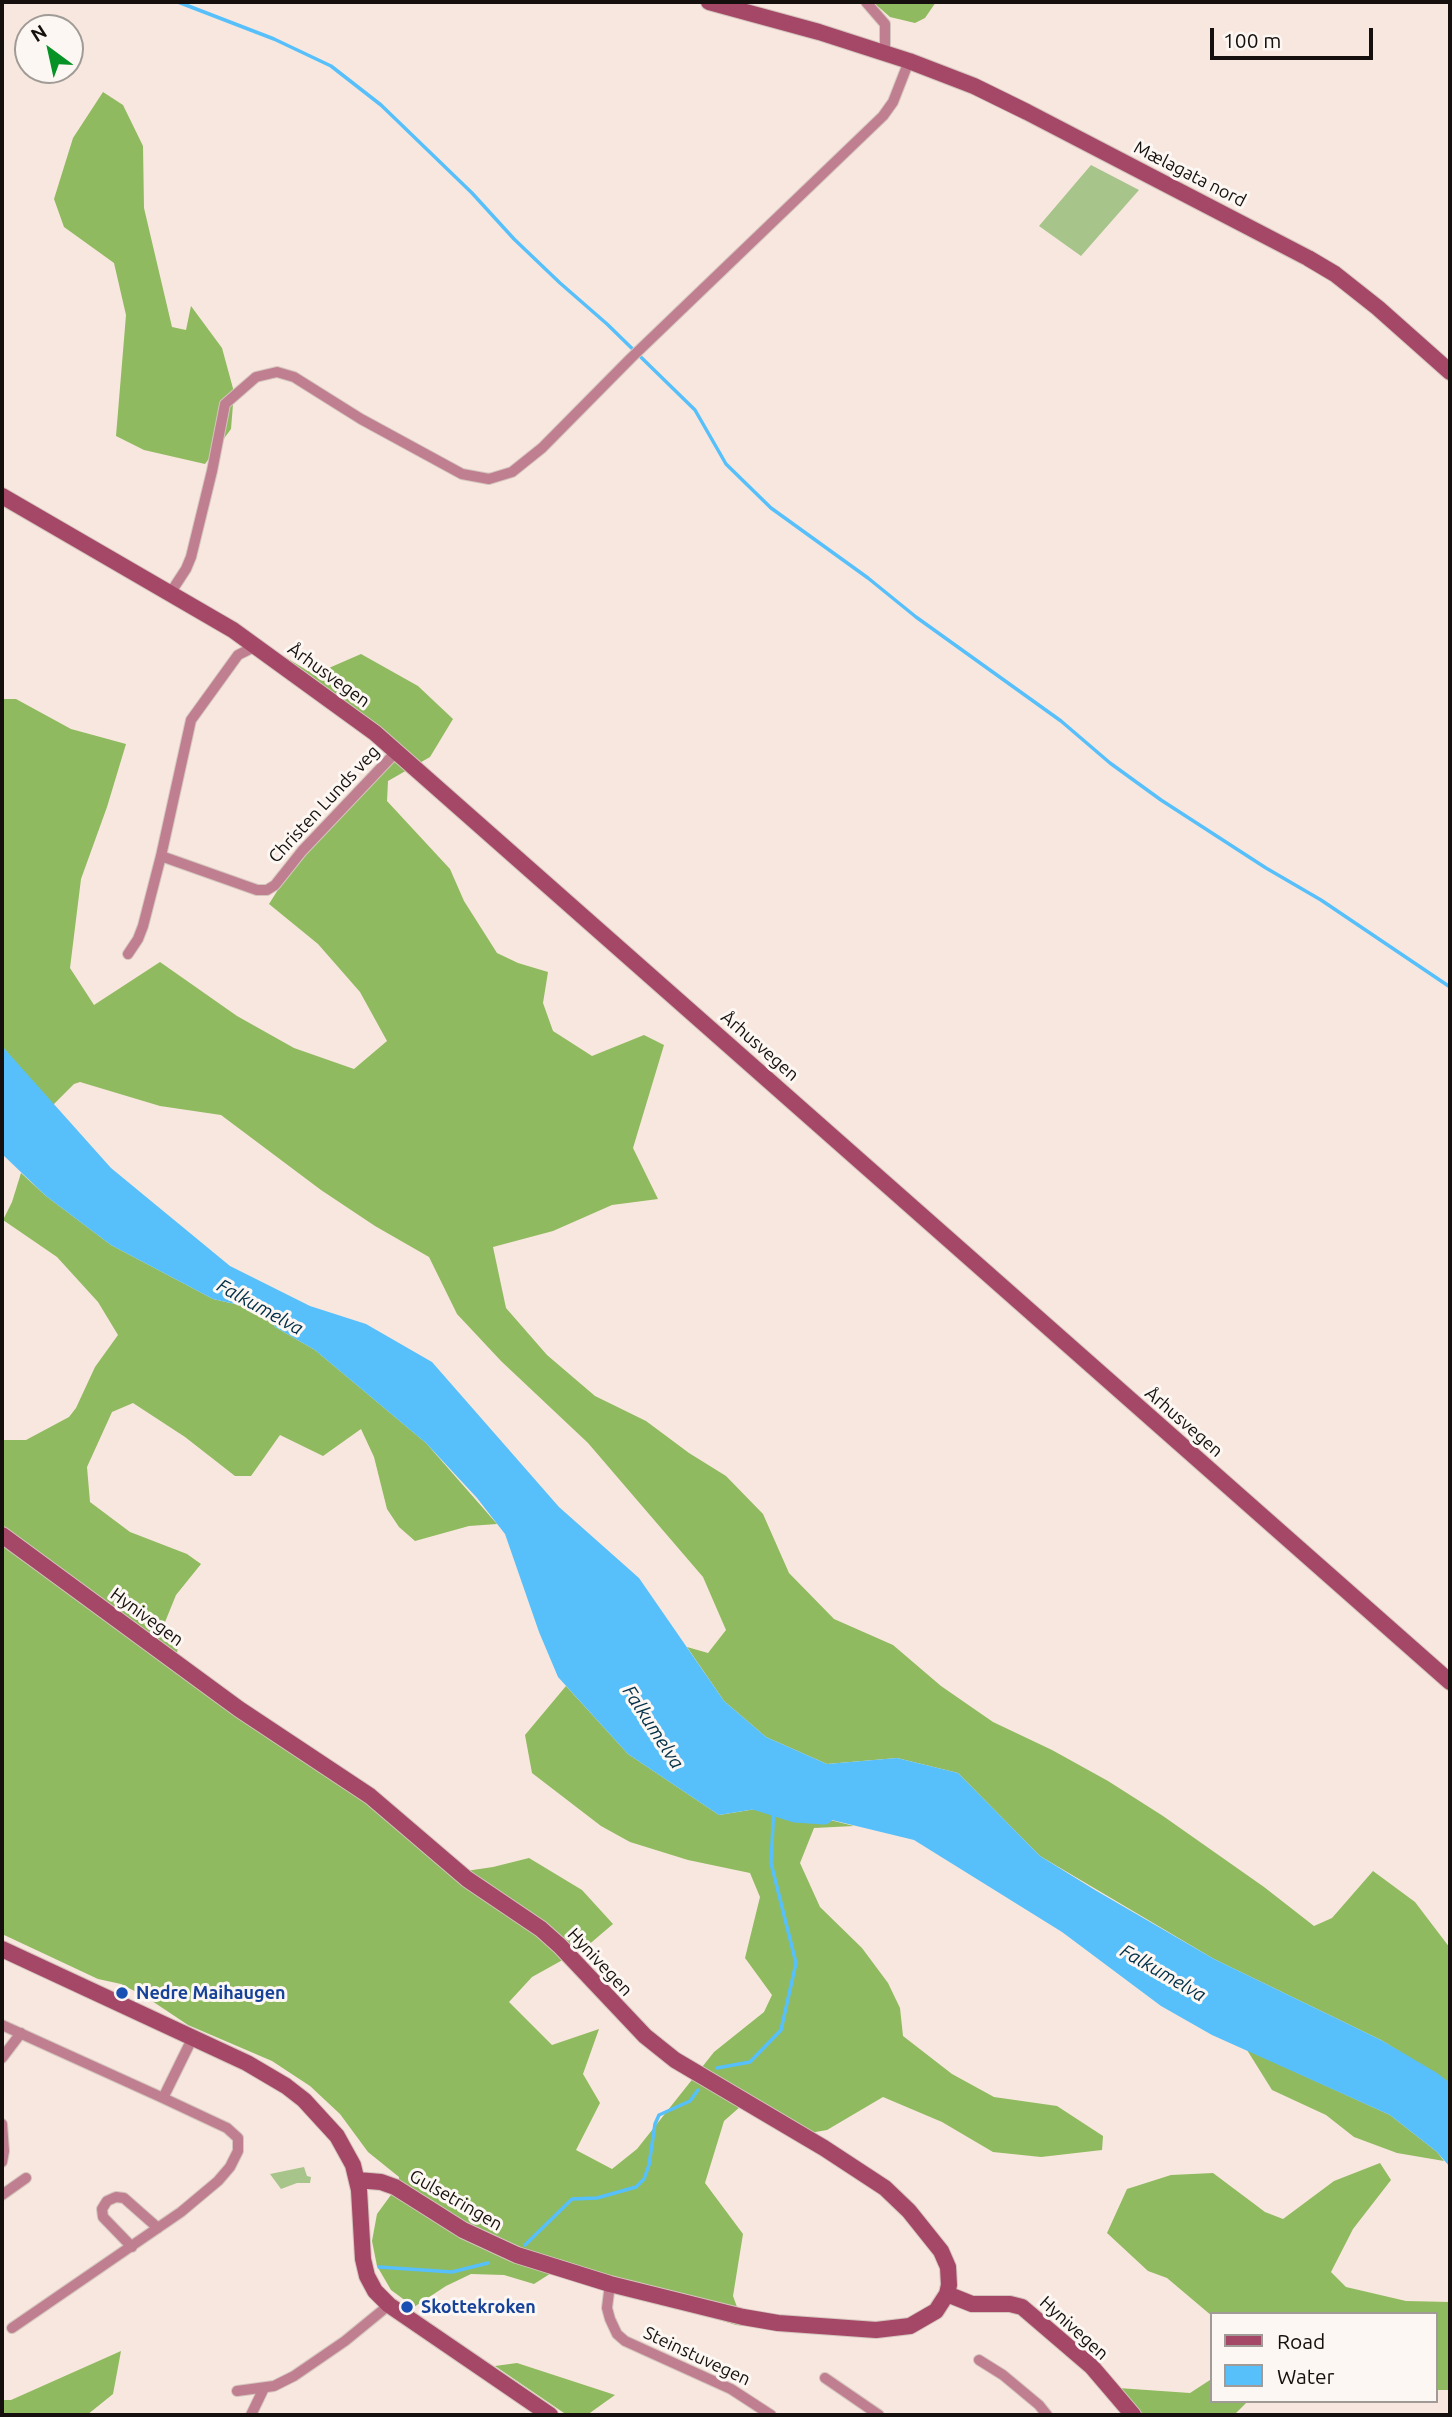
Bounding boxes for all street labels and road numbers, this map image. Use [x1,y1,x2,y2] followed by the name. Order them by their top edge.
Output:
[1130,136,1250,212] street label: Mælagata nord
[284,638,374,712] street label: Århusvegen
[264,741,384,867] street label: Christen Lunds veg
[717,1006,803,1086] street label: Århusvegen
[1141,1382,1227,1462] street label: Århusvegen
[106,1583,188,1651] street label: Hynivegen
[563,1924,637,2000] street label: Hynivegen
[406,2165,506,2235] street label: Gulsetringen
[1035,2292,1113,2364] street label: Hynivegen
[640,2322,754,2390] street label: Steinstuvegen

